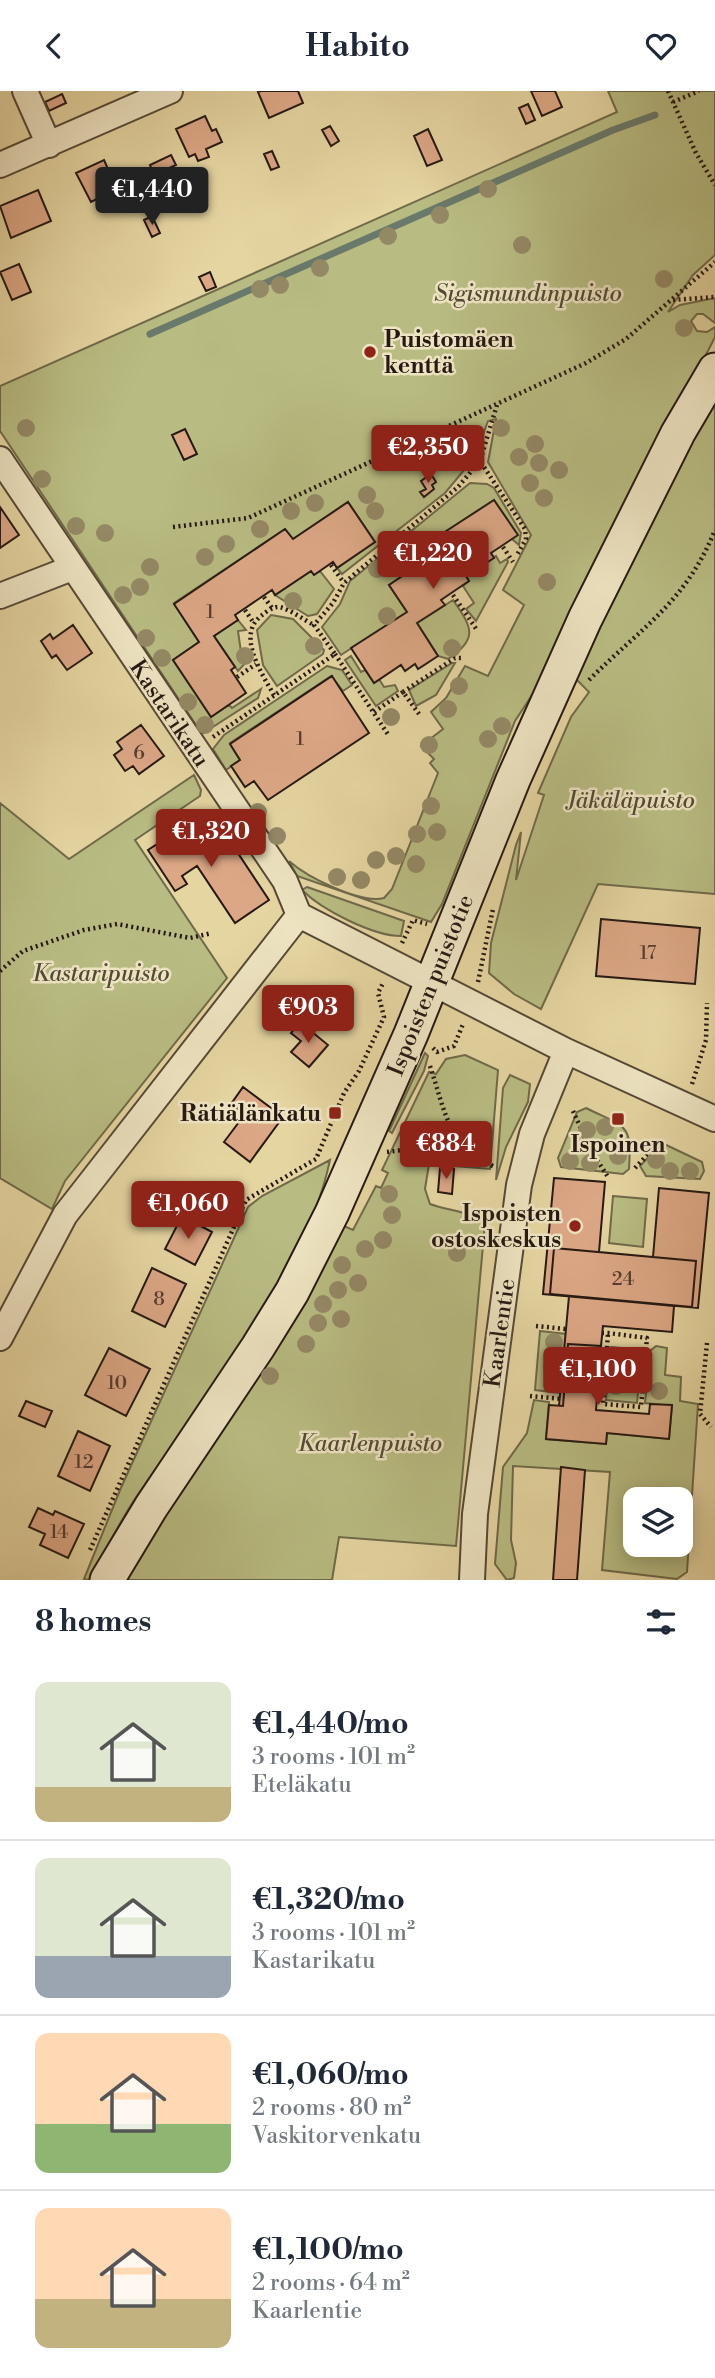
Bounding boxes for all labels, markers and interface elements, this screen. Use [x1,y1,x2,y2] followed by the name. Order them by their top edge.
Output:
[305,26,410,66] text: Habito
[35,27,73,65] icon: back
[642,27,680,65] icon: heart
[95,167,209,227] pin: €1,440
[111,176,193,204] text: €1,440
[434,280,622,308] park label: Sigismundinpuisto
[384,326,514,380] place label: Puistomäen kenttä
[362,344,378,360] marker: Puistomäen kenttä
[371,425,485,485] pin: €2,350
[387,434,469,462] text: €2,350
[376,531,490,591] pin: €1,220
[394,540,472,568] text: €1,220
[206,600,214,624] house number: 1
[123,655,215,773] street label: Kastarikatu
[296,727,304,751] house number: 1
[133,741,145,765] house number: 6
[564,787,695,815] park label: Jäkäläpuisto
[154,809,268,869] pin: €1,320
[172,818,250,846] text: €1,320
[382,891,480,1080] street label: Ispoisten puistotie
[640,941,657,965] house number: 17
[32,960,170,988] park label: Kastaripuisto
[267,985,349,1045] pin: €903
[278,994,338,1022] text: €903
[180,1100,321,1128] place label: Rätiälänkatu
[327,1105,343,1121] marker: Rätiälänkatu
[610,1111,626,1127] marker: Ispoinen
[405,1121,487,1181] pin: €884
[416,1130,476,1158] text: €884
[571,1131,665,1159] place label: Ispoinen
[131,1181,245,1241] pin: €1,060
[147,1190,229,1218] text: €1,060
[431,1200,561,1254] place label: Ispoisten ostoskeskus
[567,1218,583,1234] marker: Ispoisten ostoskeskus
[612,1267,634,1291] house number: 24
[478,1277,522,1390] street label: Kaarlentie
[153,1287,165,1311] house number: 8
[541,1347,655,1407] pin: €1,100
[559,1356,637,1384] text: €1,100
[107,1371,127,1395] house number: 10
[298,1430,442,1458] park label: Kaarlenpuisto
[74,1450,94,1474] house number: 12
[623,1487,693,1557] map controls
[623,1487,693,1557] button: layers
[50,1520,68,1544] house number: 14
[35,1603,151,1641] text: 8 homes
[642,1603,680,1641] icon: filters
[252,1705,409,1743] text: €1,440/mo
[91,1710,175,1794] icon: home
[252,1743,415,1771] text: 3 rooms · 101 m²
[252,1771,352,1799] text: Eteläkatu
[252,1881,405,1919] text: €1,320/mo
[91,1886,175,1970] icon: home
[252,1919,415,1947] text: 3 rooms · 101 m²
[252,1947,375,1975] text: Kastarikatu
[252,2056,409,2094] text: €1,060/mo
[91,2061,175,2145] icon: home
[252,2094,411,2122] text: 2 rooms · 80 m²
[252,2122,421,2150] text: Vaskitorvenkatu
[252,2231,404,2269] text: €1,100/mo
[91,2236,175,2320] icon: home
[252,2269,410,2297] text: 2 rooms · 64 m²
[252,2297,362,2325] text: Kaarlentie

